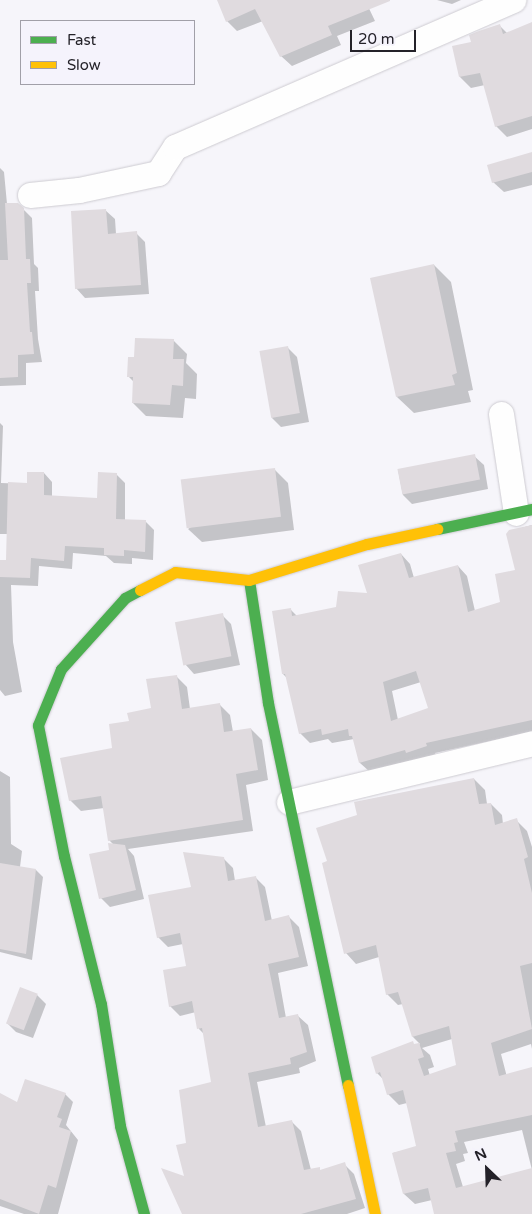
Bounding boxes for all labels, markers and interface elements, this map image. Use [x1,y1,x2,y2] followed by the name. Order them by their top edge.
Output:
[20,20,195,85] legend
[352,20,418,52] scale bar
[358,30,395,48] text: 20 m
[67,31,96,49] text: Fast
[67,56,101,74] text: Slow
[462,1144,512,1194] north arrow
[472,1145,489,1165] text: N

